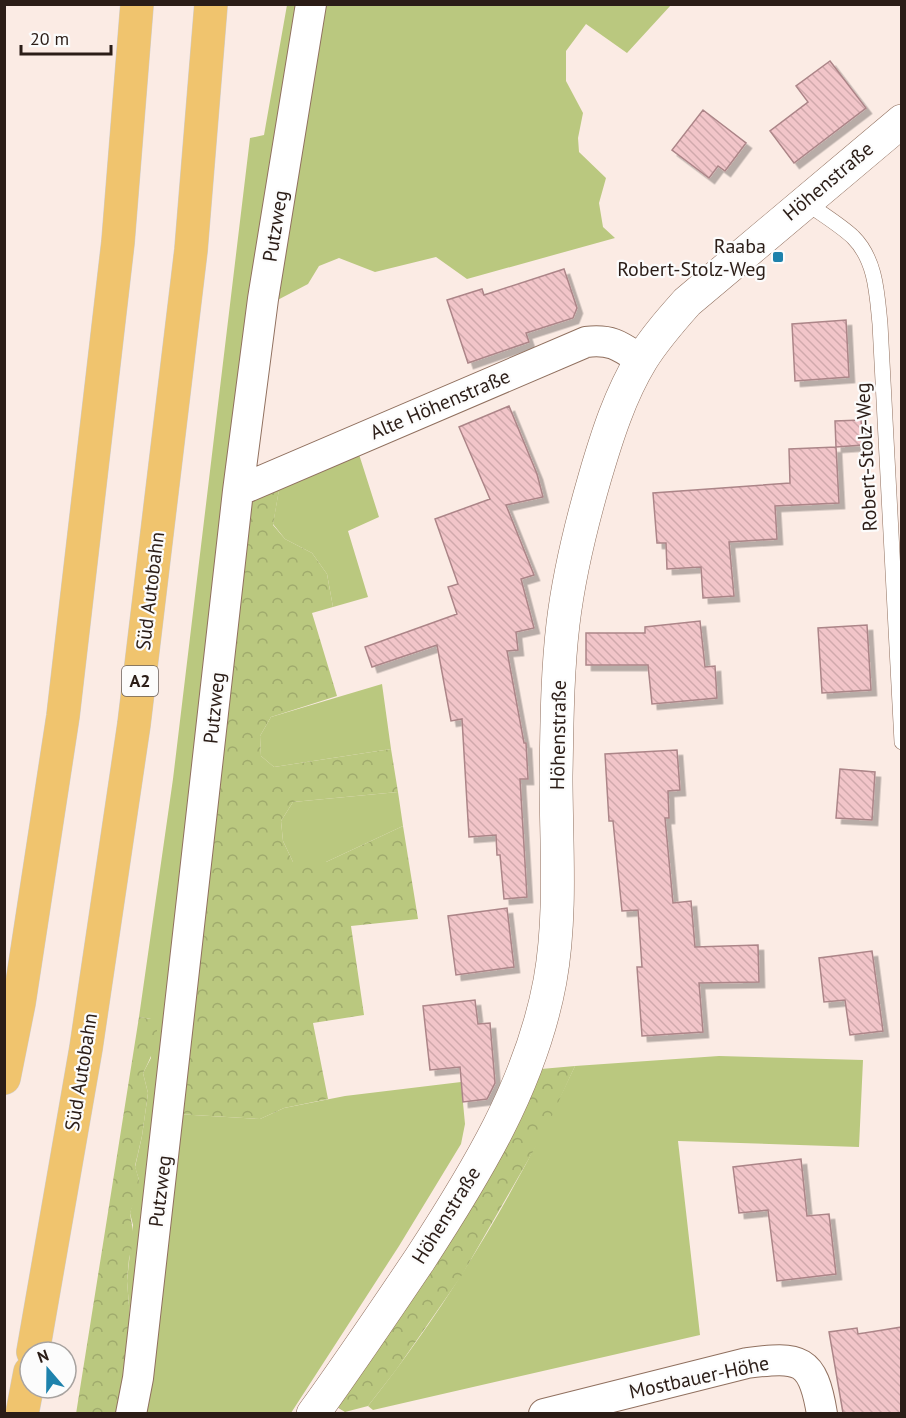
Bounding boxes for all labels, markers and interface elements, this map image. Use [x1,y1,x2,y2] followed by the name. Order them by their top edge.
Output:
[21,18,111,56] scale bar
[30,27,69,50] text: 20 m
[777,136,879,226] street label: Höhenstraße
[257,188,293,264] street label: Putzweg
[617,233,766,282] place label: Raaba Robert-Stolz-Weg
[771,250,785,264] marker: Raaba Robert-Stolz-Weg
[366,363,514,445] street label: Alte Höhenstraße
[849,382,883,532] street label: Robert-Stolz-Weg
[130,530,170,652] street label: Süd Autobahn
[122,666,158,696] road number: A2
[197,671,231,745] street label: Putzweg
[544,680,572,790] street label: Höhenstraße
[59,1011,103,1133] street label: Süd Autobahn
[143,1154,177,1228] street label: Putzweg
[406,1161,486,1269] street label: Höhenstraße
[18,1340,78,1400] north arrow
[35,1345,51,1367] text: N
[627,1349,771,1405] street label: Mostbauer-Höhe

